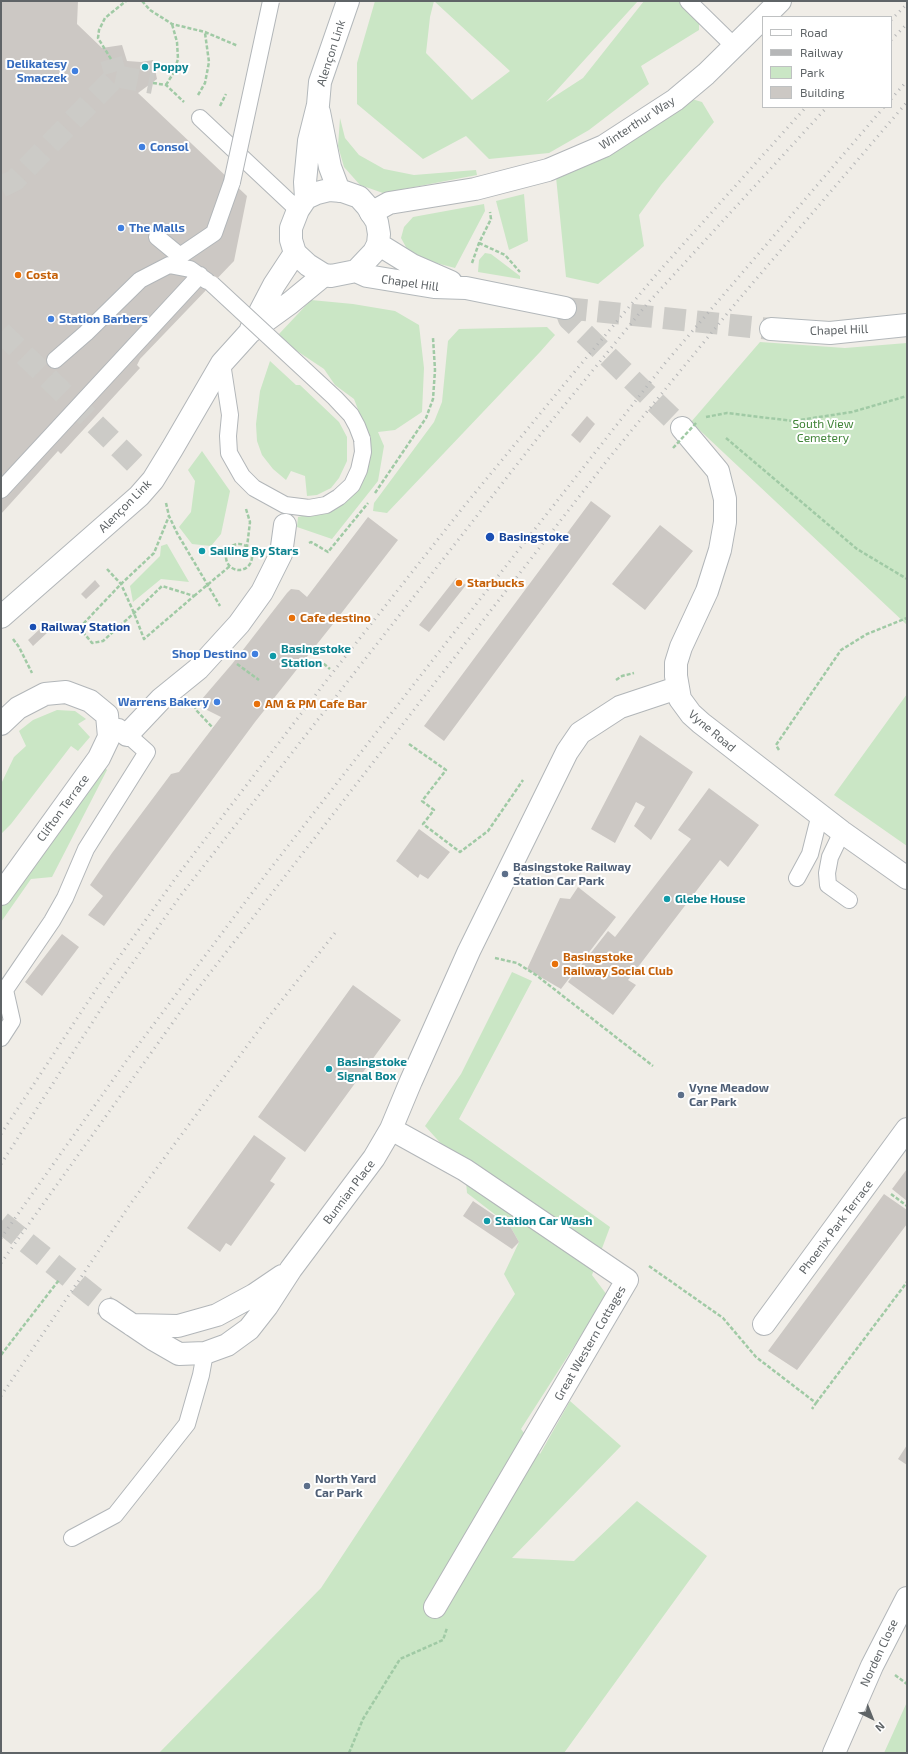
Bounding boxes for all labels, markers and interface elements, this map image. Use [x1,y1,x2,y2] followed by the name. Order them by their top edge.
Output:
[762,16,892,108] legend
[314,18,348,88] street label: Alençon Link
[800,25,828,39] text: Road
[800,45,843,59] text: Railway
[6,57,67,85] place label: Delikatesy Smaczek
[153,60,189,74] place label: Poppy
[140,62,150,72] marker: Poppy
[800,65,825,79] text: Park
[70,66,80,76] marker: Delikatesy Smaczek
[800,85,844,99] text: Building
[597,93,677,153] street label: Winterthur Way
[150,140,189,154] place label: Consol
[137,142,147,152] marker: Consol
[129,221,185,235] place label: The Malls
[116,223,126,233] marker: The Malls
[26,268,58,282] place label: Costa
[13,270,23,280] marker: Costa
[380,272,440,294] street label: Chapel Hill
[59,312,148,326] place label: Station Barbers
[46,314,56,324] marker: Station Barbers
[810,322,868,338] street label: Chapel Hill
[792,417,854,445] park label: South View Cemetery
[96,477,154,535] street label: Alençon Link
[499,530,569,544] place label: Basingstoke
[484,531,496,543] marker: Basingstoke
[210,544,299,558] place label: Sailing By Stars
[197,546,207,556] marker: Sailing By Stars
[467,576,524,590] place label: Starbucks
[454,578,464,588] marker: Starbucks
[300,611,371,625] place label: Cafe destino
[287,613,297,623] marker: Cafe destino
[41,620,130,634] place label: Railway Station
[28,622,38,632] marker: Railway Station
[281,642,351,670] place label: Basingstoke Station
[172,647,247,661] place label: Shop Destino
[250,649,260,659] marker: Shop Destino
[268,651,278,661] marker: Basingstoke Station
[118,695,209,709] place label: Warrens Bakery
[212,697,222,707] marker: Warrens Bakery
[265,697,367,711] place label: AM & PM Cafe Bar
[252,699,262,709] marker: AM & PM Cafe Bar
[685,707,739,755] street label: Vyne Road
[34,772,92,844] street label: Clifton Terrace
[513,860,631,888] place label: Basingstoke Railway Station Car Park
[500,869,510,879] marker: Basingstoke Railway Station Car Park
[675,892,746,906] place label: Glebe House
[662,894,672,904] marker: Glebe House
[563,950,673,978] place label: Basingstoke Railway Social Club
[550,959,560,969] marker: Basingstoke Railway Social Club
[337,1055,407,1083] place label: Basingstoke Signal Box
[324,1064,334,1074] marker: Basingstoke Signal Box
[689,1081,769,1109] place label: Vyne Meadow Car Park
[676,1090,686,1100] marker: Vyne Meadow Car Park
[320,1157,378,1227] street label: Bunnian Place
[796,1177,876,1277] street label: Phoenix Park Terrace
[495,1214,592,1228] place label: Station Car Wash
[482,1216,492,1226] marker: Station Car Wash
[551,1283,629,1403] street label: Great Western Cottages
[315,1472,376,1500] place label: North Yard Car Park
[302,1481,312,1491] marker: North Yard Car Park
[857,1617,901,1689] street label: Norden Close
[852,1698,892,1738] north arrow
[873,1720,888,1735] text: N

